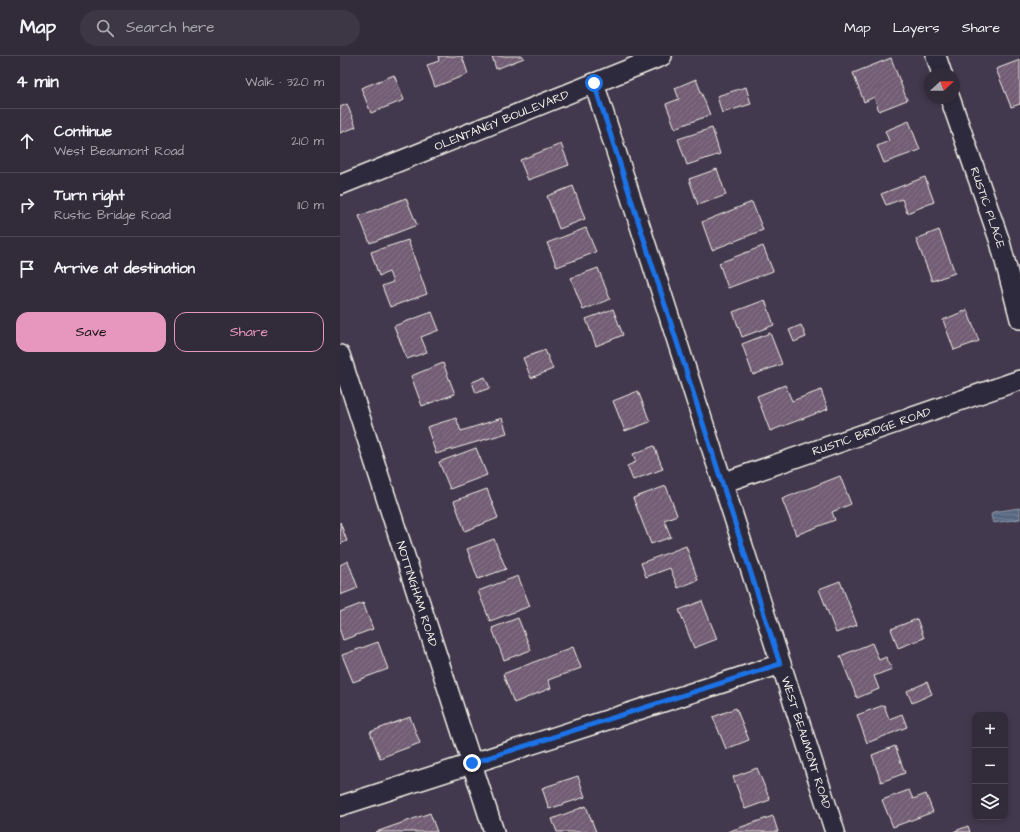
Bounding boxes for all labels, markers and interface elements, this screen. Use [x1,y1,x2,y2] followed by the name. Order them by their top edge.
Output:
[80,10,360,46] search box
[20,14,56,41] text: Map
[94,17,116,39] icon: search
[126,17,215,38] text: Search here
[844,18,871,38] text: Map
[893,18,940,38] text: Layers
[962,18,1000,38] text: Share
[924,68,960,104] north arrow
[16,70,59,94] text: 4 min
[245,73,324,91] text: Walk · 320 m
[585,74,603,92] route start
[432,86,572,155] street label: OLENTANGY BOULEVARD
[54,121,112,142] text: Continue
[16,130,38,152] icon: ahead
[291,132,324,150] text: 210 m
[54,142,184,160] text: West Beaumont Road
[966,165,1010,250] street label: RUSTIC PLACE
[54,185,125,206] text: Turn right
[16,194,38,216] icon: right
[297,196,324,214] text: 110 m
[54,206,171,224] text: Rustic Bridge Road
[16,258,38,280] icon: arrive
[54,258,195,279] text: Arrive at destination
[16,312,166,352] button: Save
[174,312,324,352] button: Share
[810,403,933,460] street label: RUSTIC BRIDGE ROAD
[392,539,442,649] street label: NOTTINGHAM ROAD
[777,674,836,811] street label: WEST BEAUMONT ROAD
[972,712,1008,820] map controls
[972,712,1008,748] button: +
[972,748,1008,784] button: −
[463,754,481,772] route end
[972,784,1008,820] button: layers

